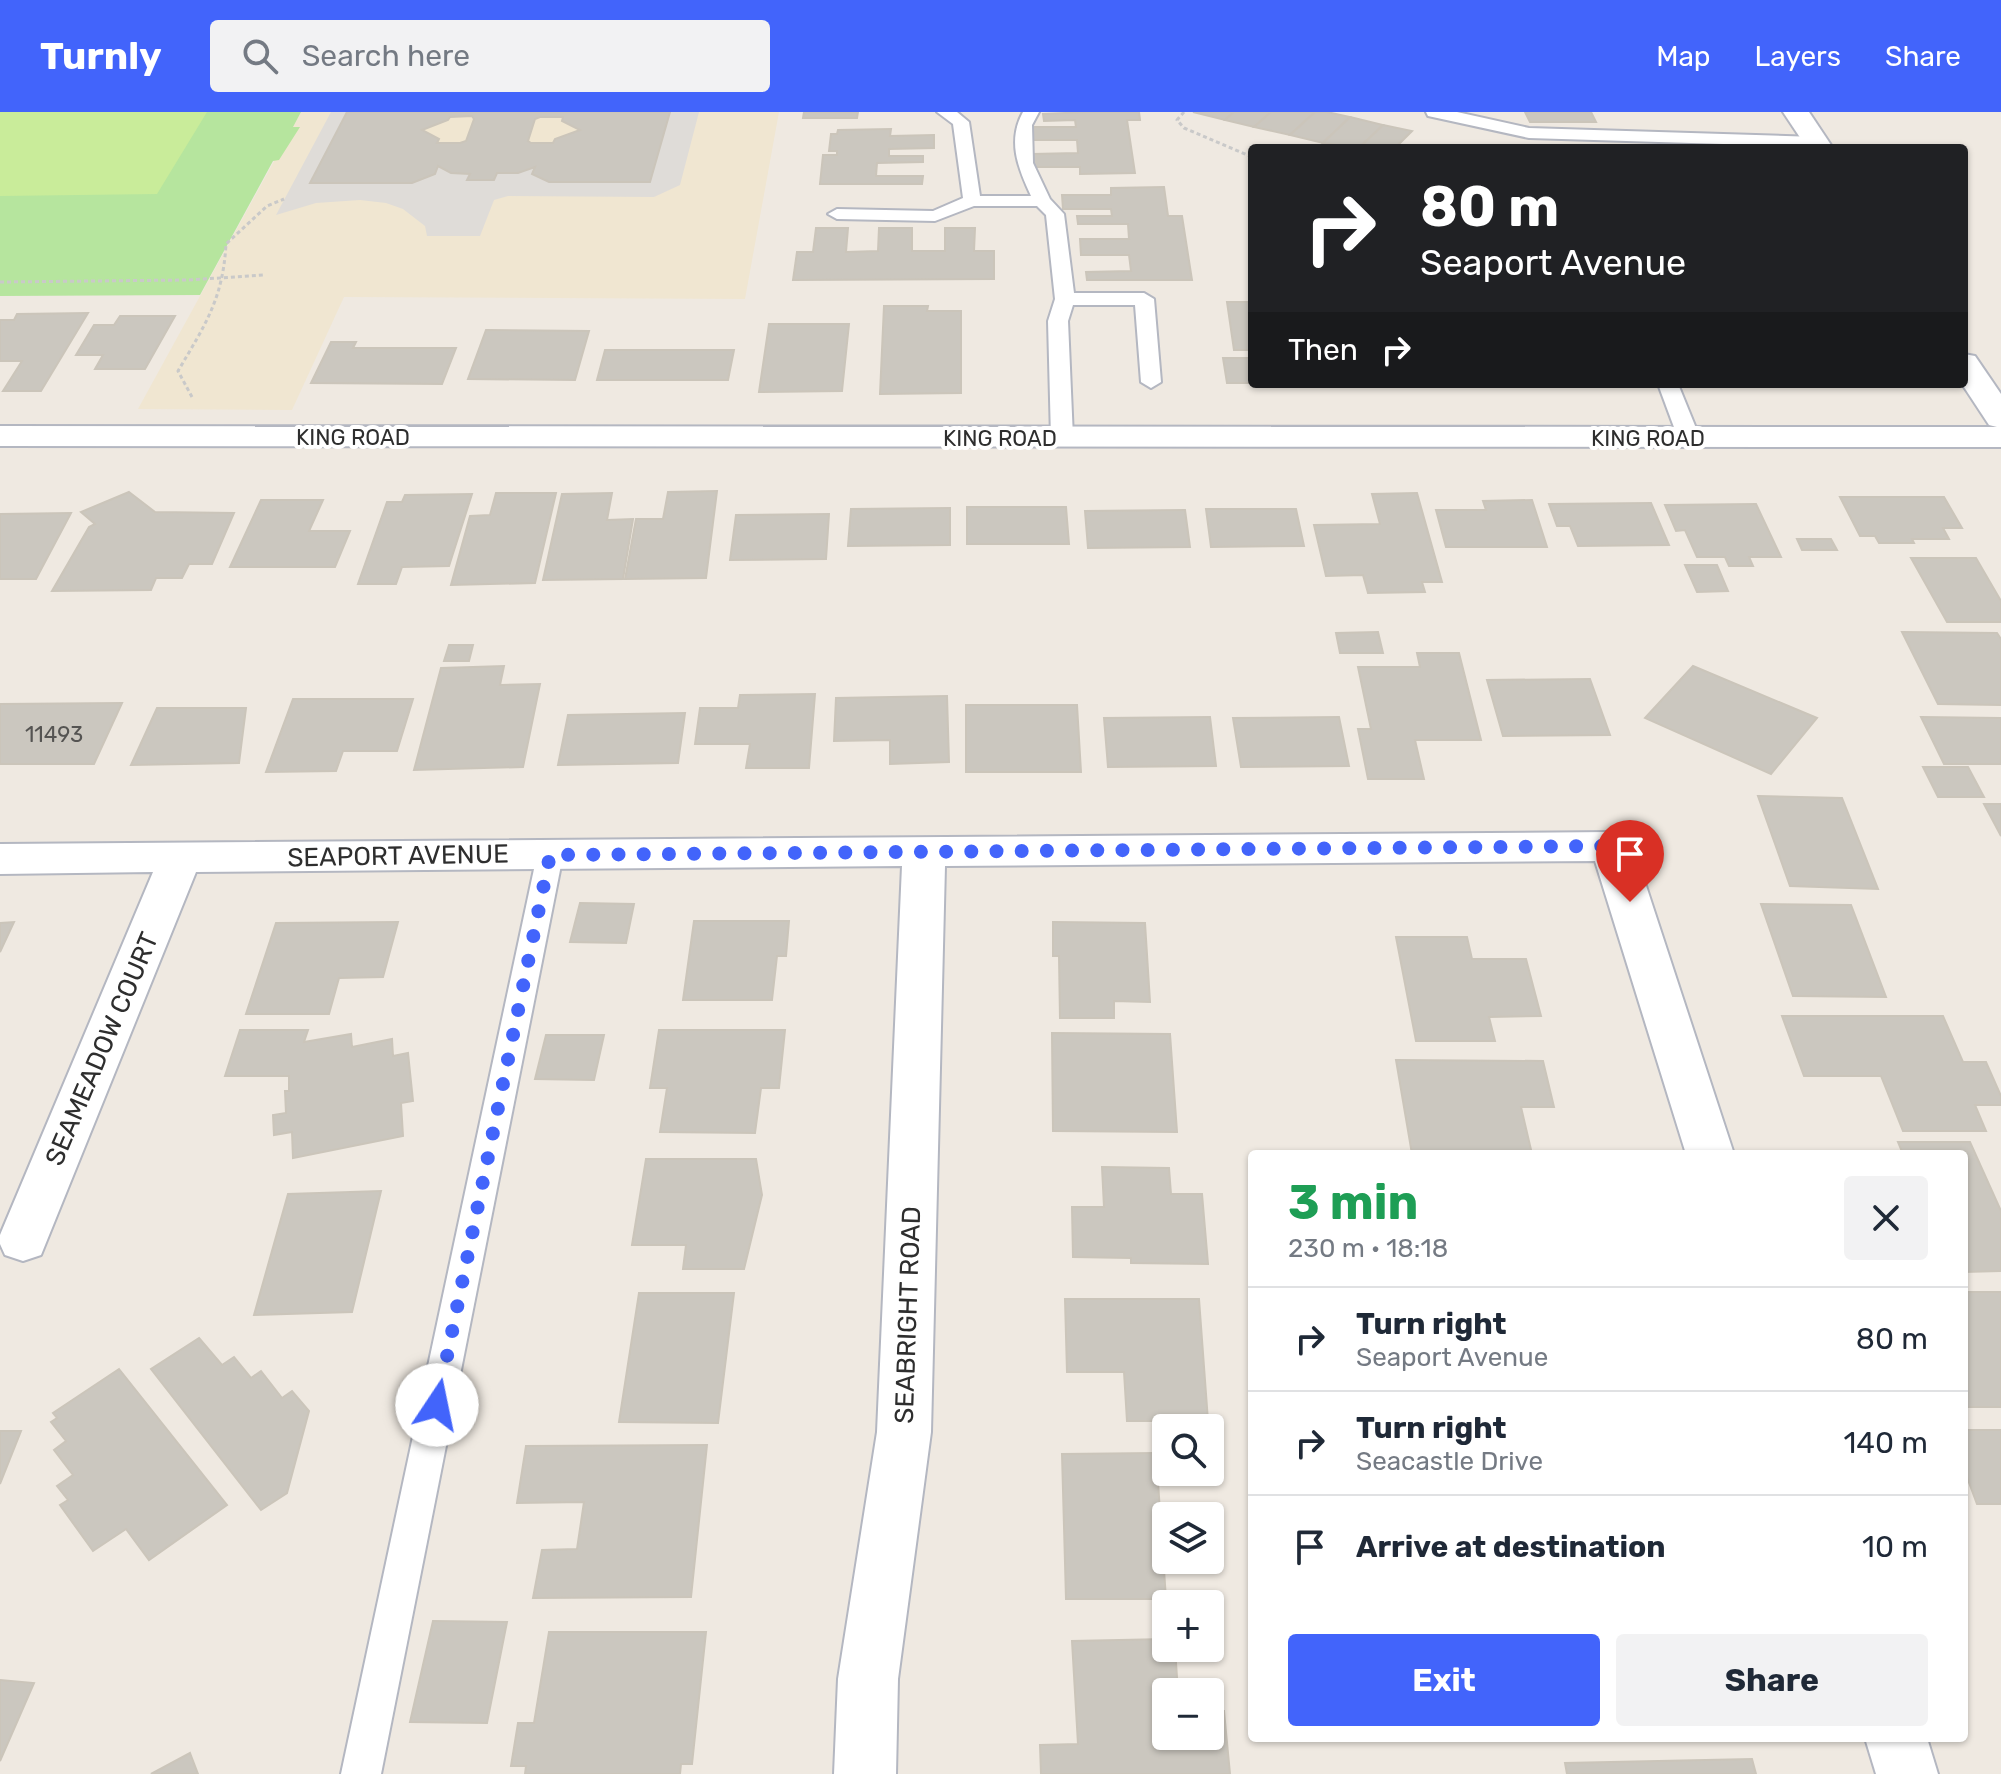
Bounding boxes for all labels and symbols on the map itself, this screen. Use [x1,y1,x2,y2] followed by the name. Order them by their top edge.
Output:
[296,424,410,451] street label: KING ROAD
[943,425,1057,452] street label: KING ROAD
[1591,425,1705,452] street label: KING ROAD
[25,721,83,748] house number: 11493
[1596,820,1664,902] pin
[287,839,509,873] street label: SEAPORT AVENUE
[39,928,165,1170] street label: SEAMEADOW COURT
[889,1206,927,1424] street label: SEABRIGHT ROAD
[395,1363,479,1447] position arrow

